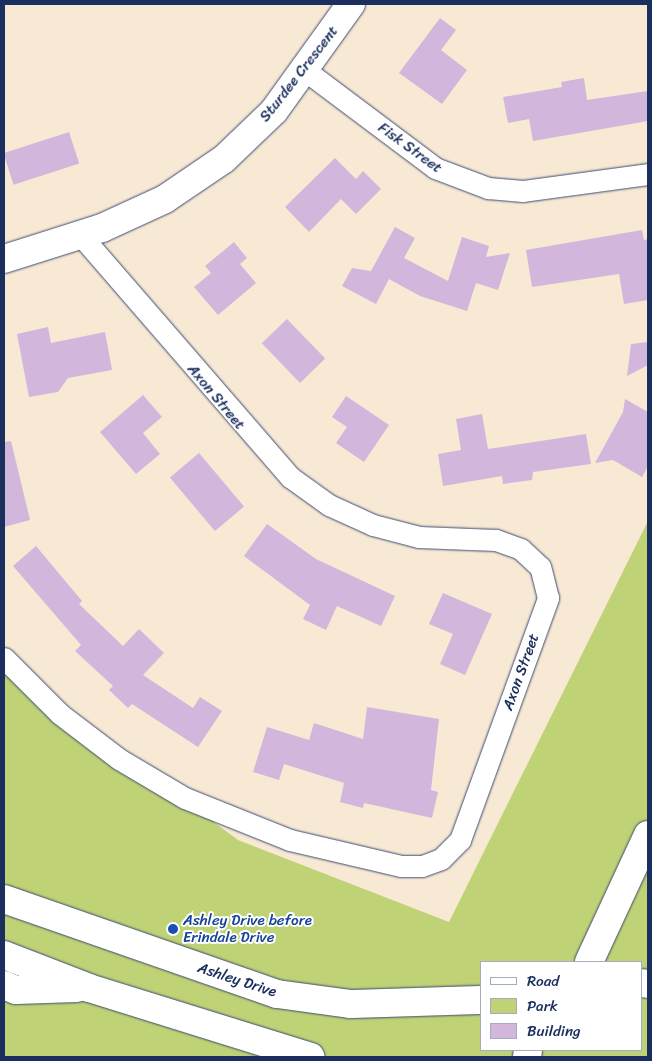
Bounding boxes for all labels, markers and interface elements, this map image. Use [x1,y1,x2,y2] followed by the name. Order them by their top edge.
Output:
[256,22,342,126] street label: Sturdee Crescent
[375,119,445,177] street label: Fisk Street
[183,360,249,434] street label: Axon Street
[499,631,543,713] street label: Axon Street
[183,911,313,946] place label: Ashley Drive before Erindale Drive
[167,923,179,935] marker: Ashley Drive before Erindale Drive
[195,959,279,1001] street label: Ashley Drive
[480,961,642,1051] legend
[527,968,559,994] text: Road
[527,993,558,1019] text: Park
[527,1018,581,1044] text: Building

